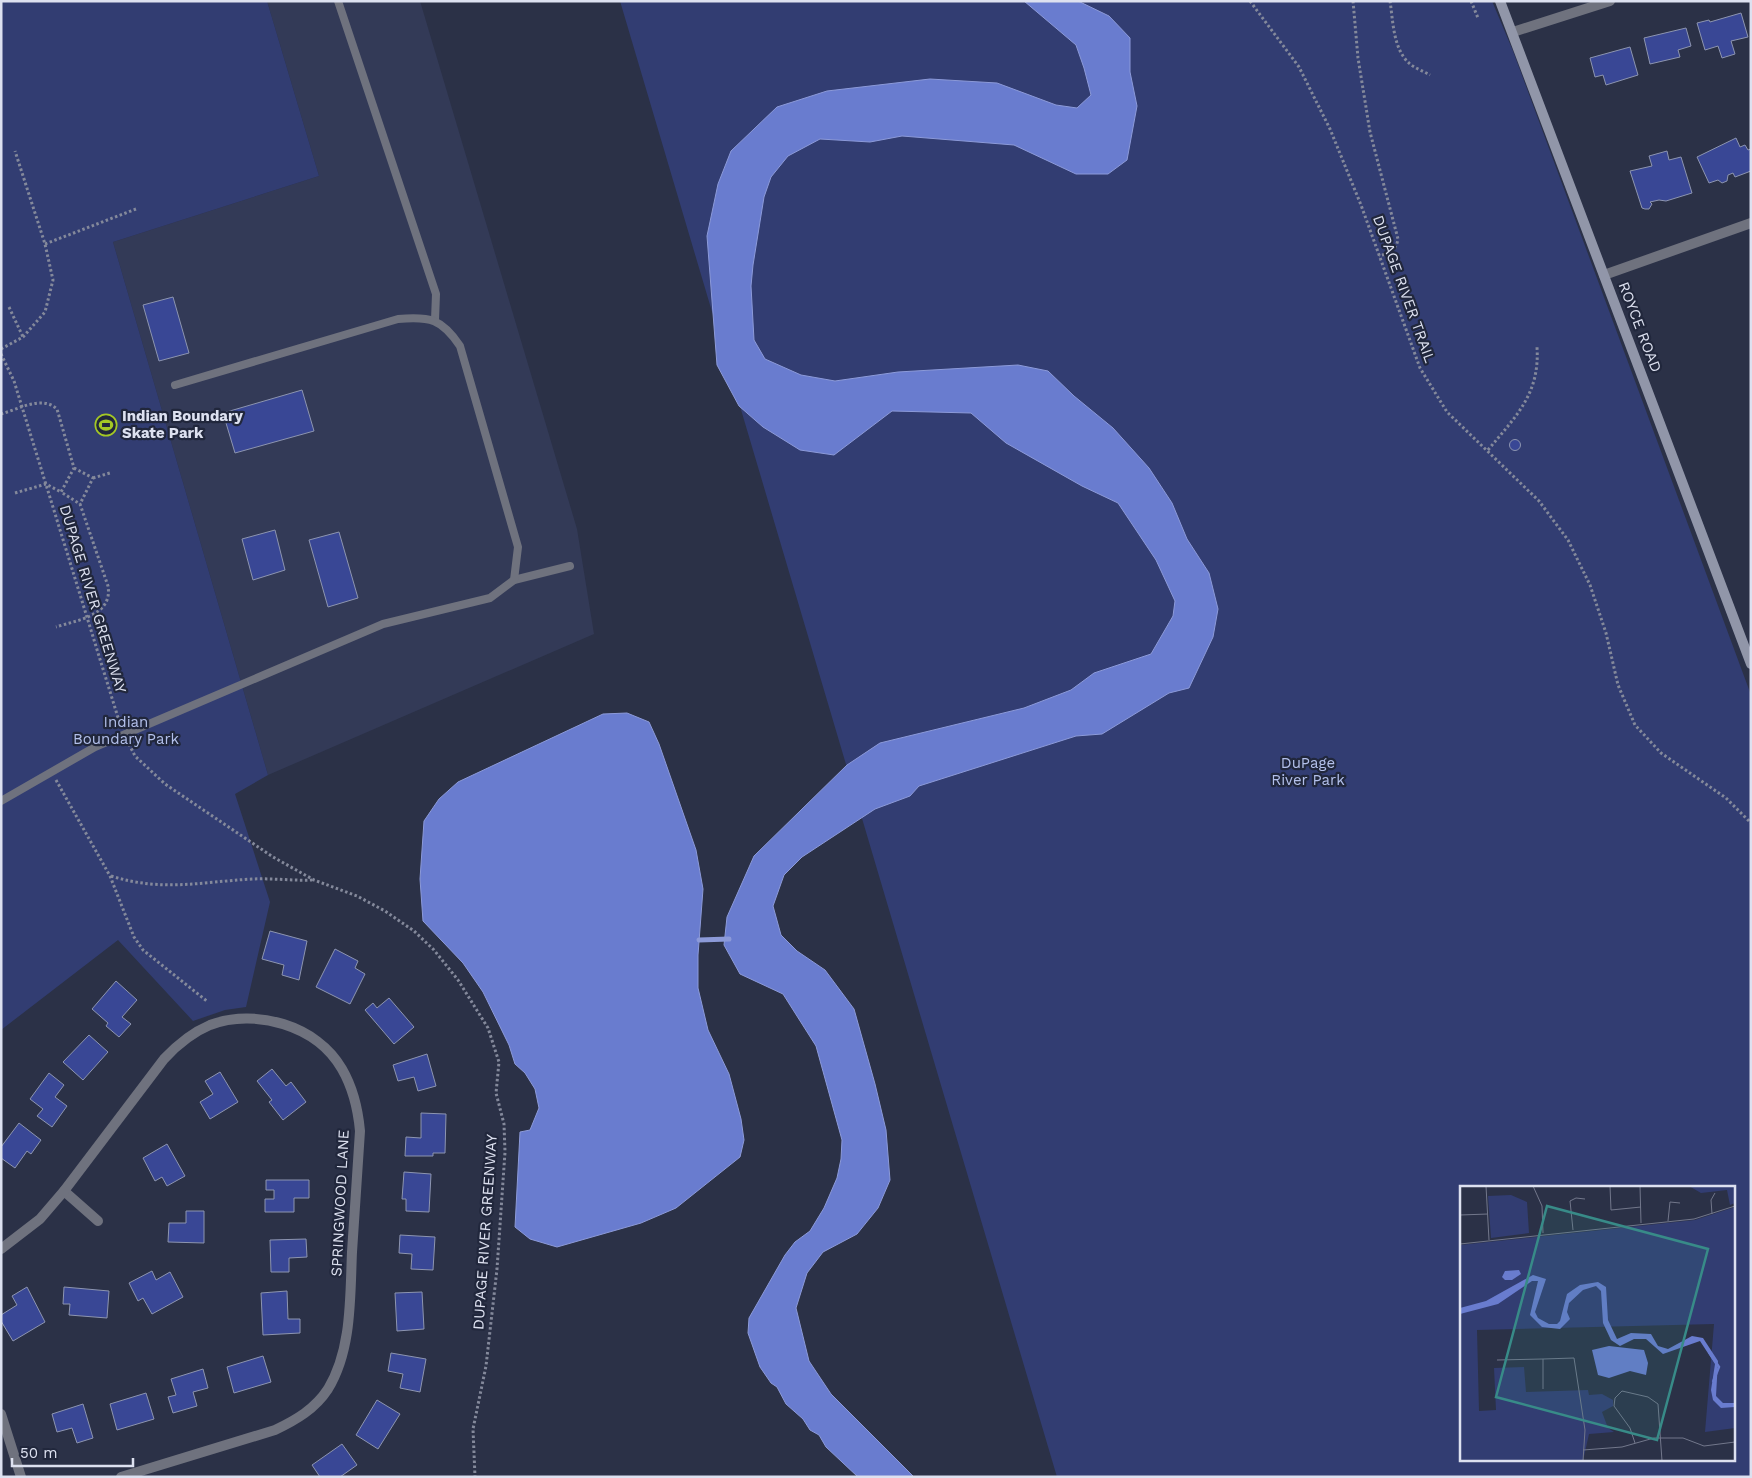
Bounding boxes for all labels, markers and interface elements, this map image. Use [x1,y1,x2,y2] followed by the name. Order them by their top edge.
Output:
[1369,213,1439,365] street label: DUPAGE RIVER TRAIL
[1614,279,1666,375] street label: ROYCE ROAD
[122,407,243,442] place label: Indian Boundary Skate Park
[94,413,118,437] sports icon: Indian Boundary Skate Park
[56,503,130,696] street label: DUPAGE RIVER GREENWAY
[73,713,180,748] park label: Indian Boundary Park
[1271,754,1345,789] park label: DuPage River Park
[327,1129,353,1277] street label: SPRINGWOOD LANE
[469,1133,501,1330] street label: DUPAGE RIVER GREENWAY
[1460,1186,1734,1460] inset map
[12,1436,134,1468] scale bar
[20,1444,57,1462] text: 50 m

